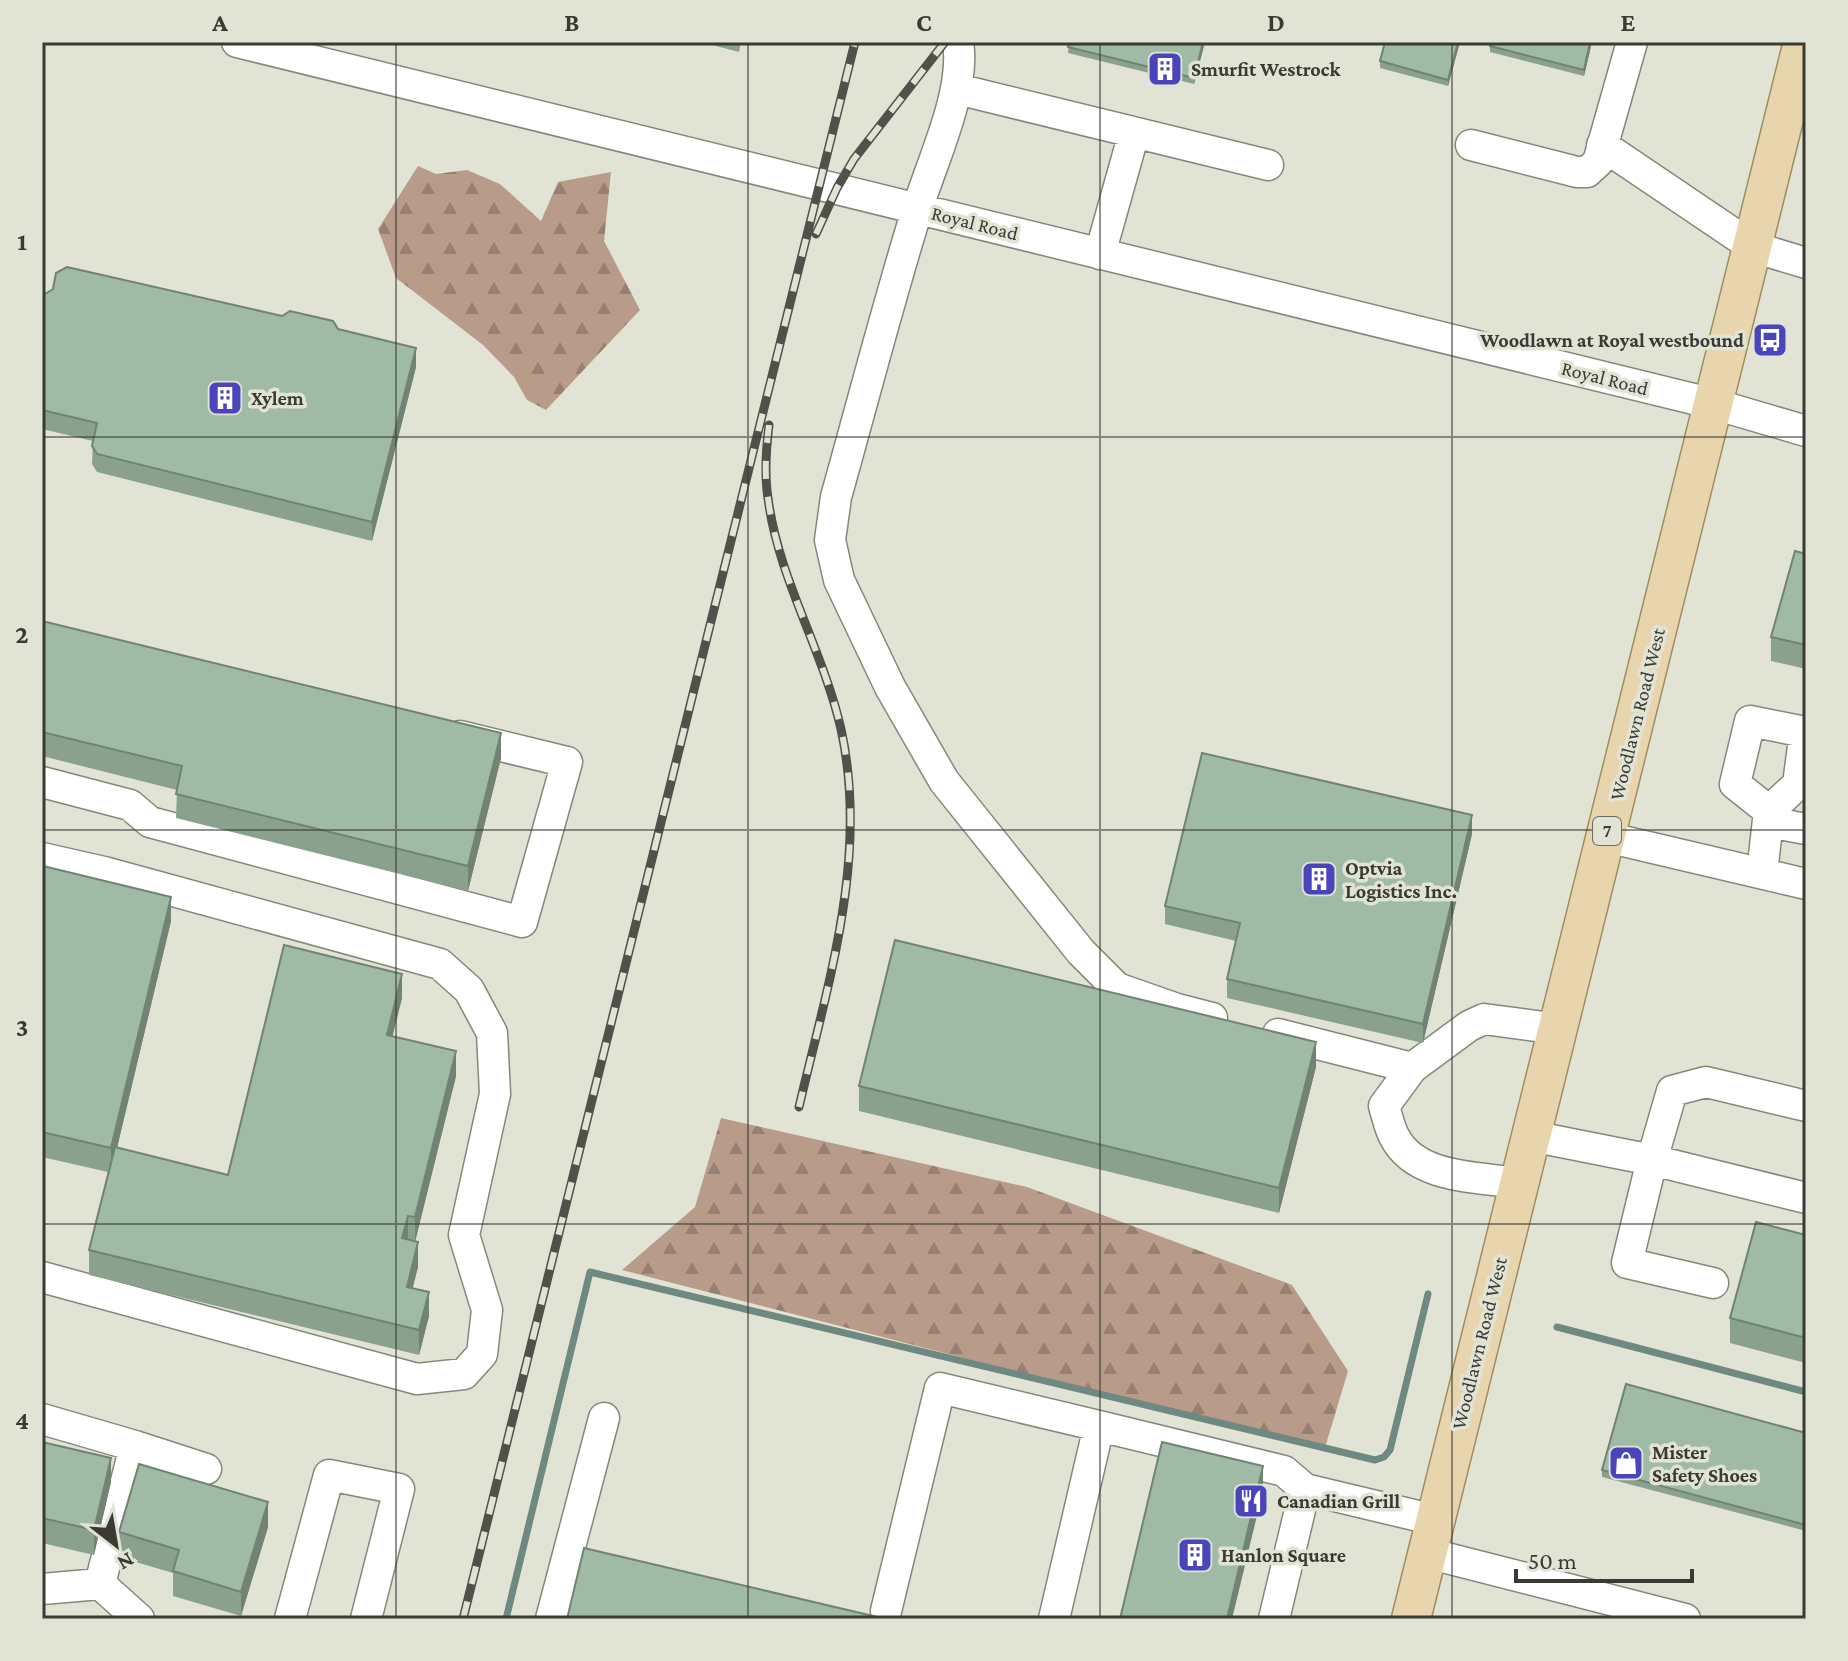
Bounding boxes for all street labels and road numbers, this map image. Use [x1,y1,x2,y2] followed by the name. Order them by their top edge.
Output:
[929,202,1021,245] street label: Royal Road
[1559,357,1651,400] street label: Royal Road
[1605,625,1669,802] street label: Woodlawn Road West
[1593,817,1621,845] road number: 7
[1447,1254,1511,1431] street label: Woodlawn Road West

